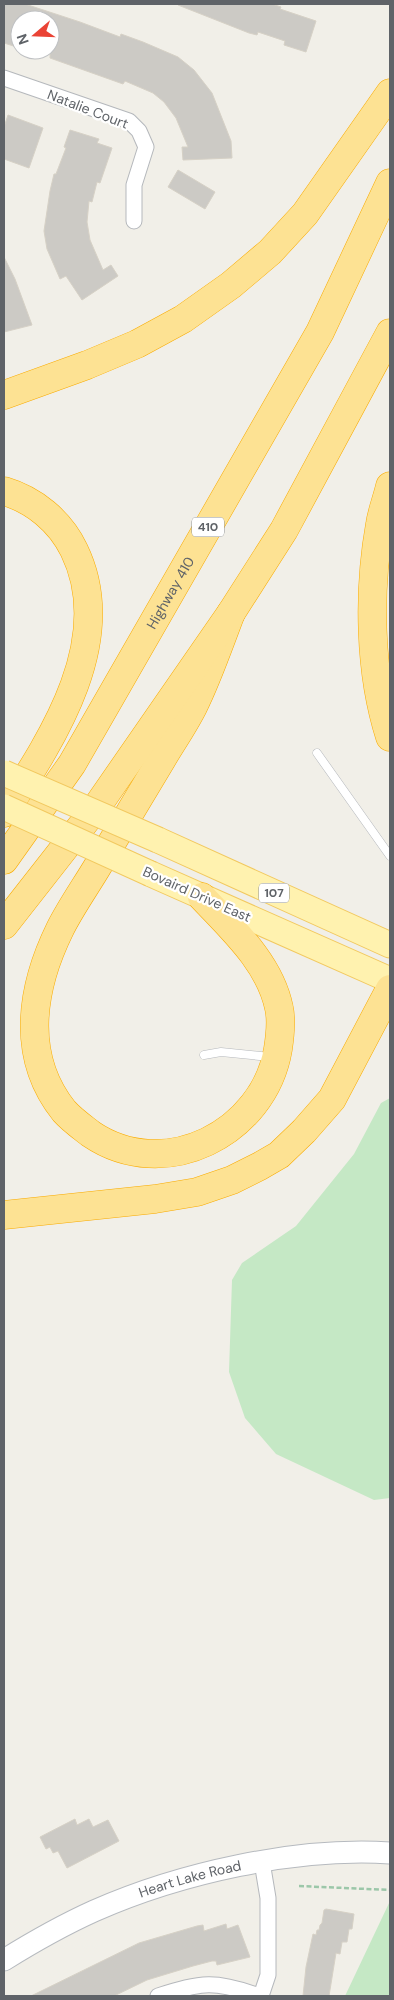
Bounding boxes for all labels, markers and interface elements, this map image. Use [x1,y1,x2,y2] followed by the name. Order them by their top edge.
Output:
[10,10,60,60] north arrow
[13,31,33,47] text: N
[45,85,131,133] street label: Natalie Court
[192,518,224,536] road number: 410
[142,553,198,632] street label: Highway 410
[140,862,254,926] street label: Bovaird Drive East
[259,884,289,902] road number: 107
[136,1856,243,1902] street label: Heart Lake Road

